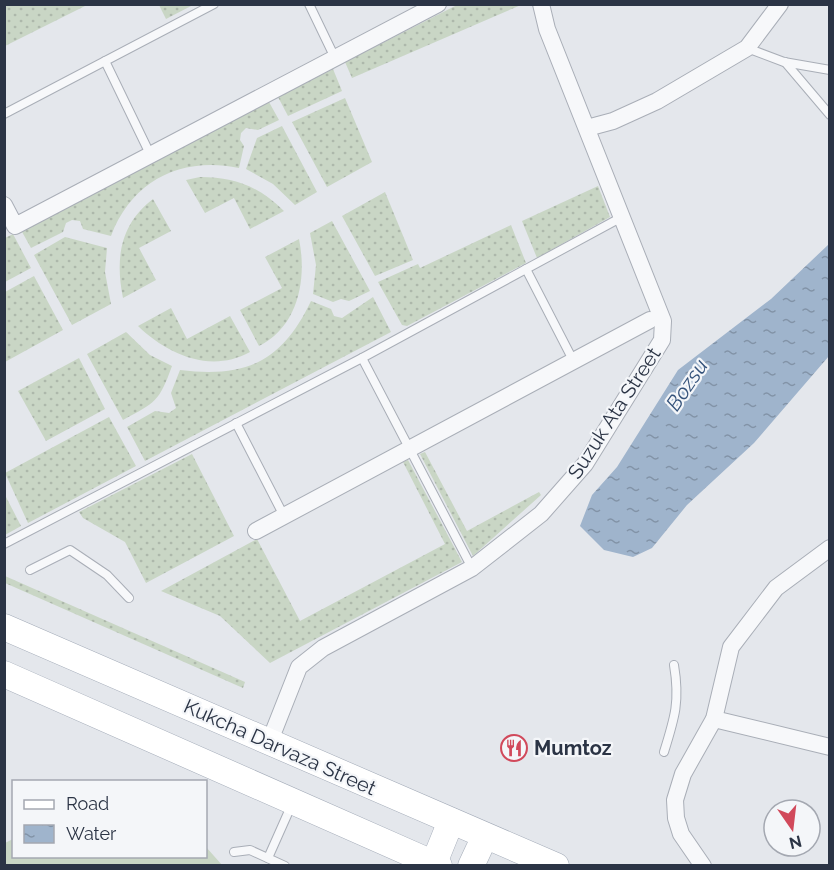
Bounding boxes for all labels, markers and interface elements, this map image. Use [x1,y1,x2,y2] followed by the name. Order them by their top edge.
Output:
[563,342,666,483] street label: Suzuk Ata Street
[660,354,713,415] water label: Bozsu
[180,694,380,800] street label: Kukcha Darvaza Street
[499,733,529,763] restaurant icon: Mumtoz
[534,736,612,760] place label: Mumtoz
[12,780,207,858] legend
[66,793,109,814] text: Road
[762,798,822,858] north arrow
[66,823,117,844] text: Water
[787,831,804,853] text: N

